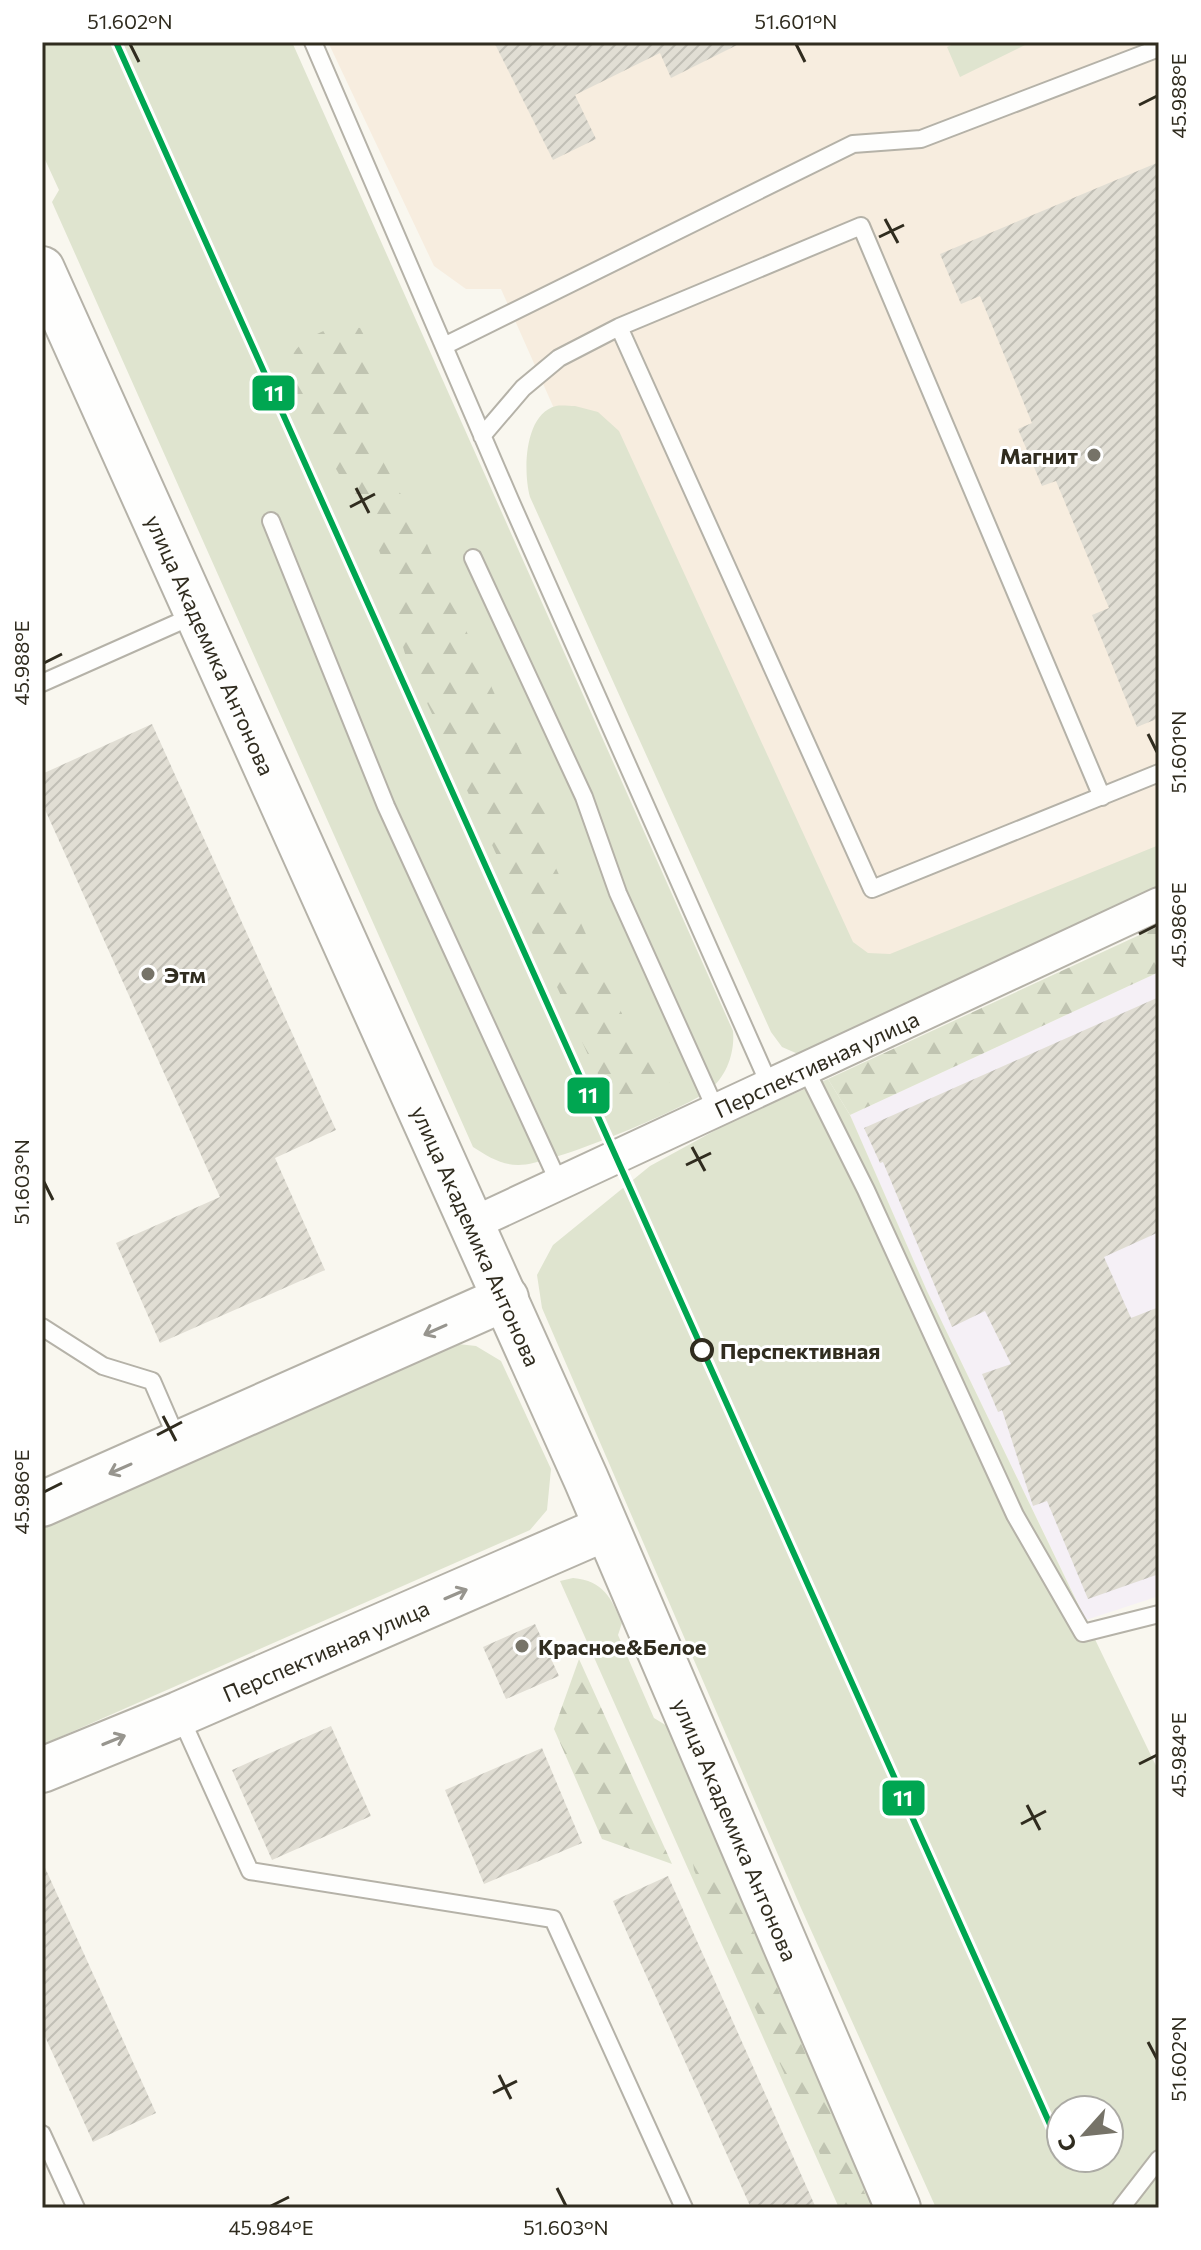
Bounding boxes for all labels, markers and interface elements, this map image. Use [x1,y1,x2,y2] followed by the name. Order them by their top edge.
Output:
[87,9,173,33] text: 51.602°N
[755,9,837,33] text: 51.601°N
[1166,53,1190,139] text: 45.988°E
[251,374,296,412] line badge: 11
[264,379,284,406] text: 11
[1000,442,1078,469] place label: Магнит
[1085,446,1103,464] marker: Магнит
[141,510,281,779] street label: улица Академика Антонова
[9,620,33,706] text: 45.988°E
[1166,711,1190,793] text: 51.601°N
[1166,882,1190,968] text: 45.986°E
[164,961,206,988] place label: Этм
[139,965,157,983] marker: Этм
[710,1004,923,1123] street label: Перспективная улица
[566,1076,611,1115] line badge: 11
[578,1081,598,1108] text: 11
[406,1101,547,1370] street label: улица Академика Антонова
[9,1139,33,1225] text: 51.603°N
[423,1323,448,1338] one-way arrow
[720,1337,880,1364] place label: Перспективная
[691,1339,713,1361] marker: Перспективная
[9,1449,33,1535] text: 45.986°E
[108,1462,132,1477] one-way arrow
[443,1585,468,1600] one-way arrow
[218,1593,433,1707] street label: Перспективная улица
[538,1633,706,1660] place label: Красное&Белое
[513,1637,531,1655] marker: Красное&Белое
[668,1694,804,1965] street label: улица Академика Антонова
[1166,1712,1190,1798] text: 45.984°E
[101,1732,126,1747] one-way arrow
[881,1779,926,1817] line badge: 11
[893,1784,913,1811] text: 11
[1166,2016,1190,2102] text: 51.602°N
[1045,2094,1125,2174] north arrow
[1051,2130,1082,2156] text: С
[228,2215,314,2239] text: 45.984°E
[523,2215,609,2239] text: 51.603°N

